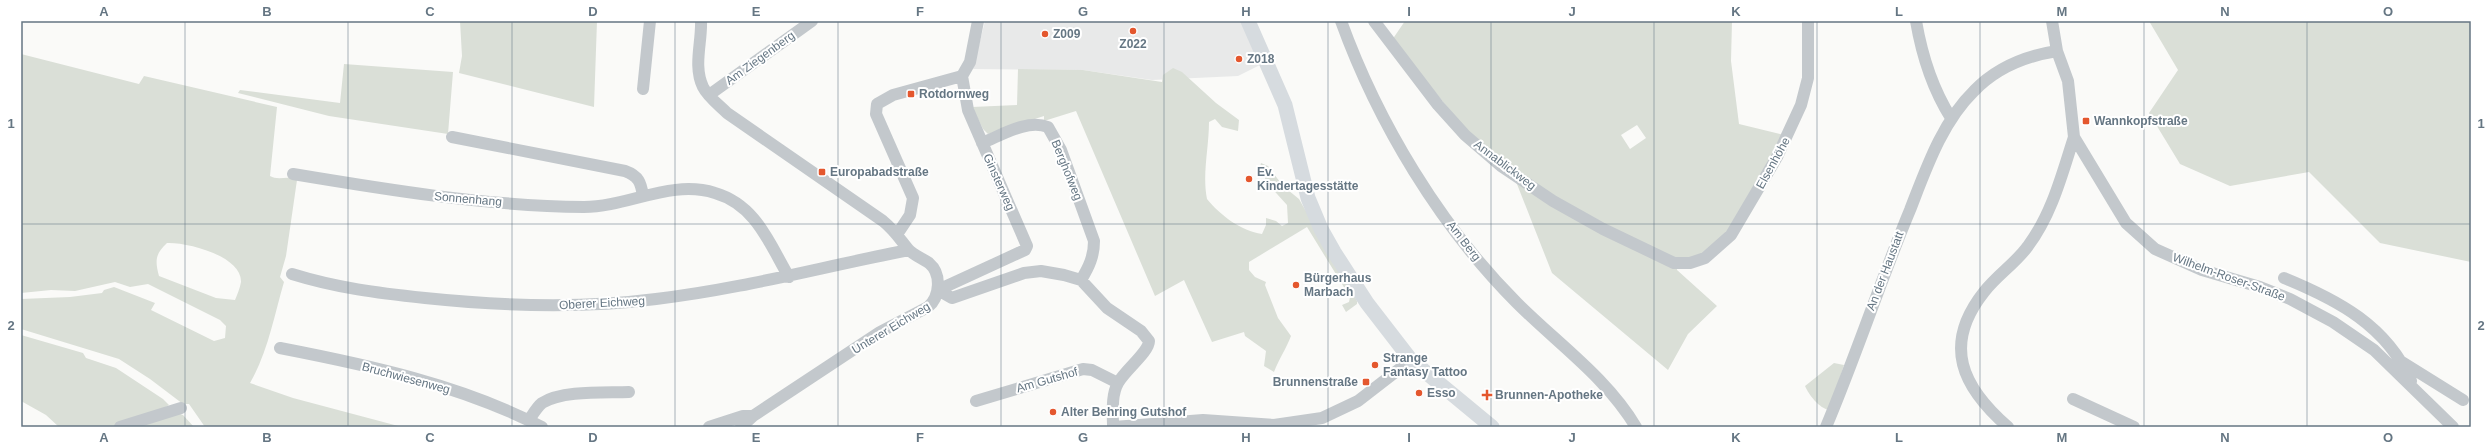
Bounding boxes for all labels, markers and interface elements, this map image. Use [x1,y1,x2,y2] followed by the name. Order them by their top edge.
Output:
[99,4,109,19] text: A
[262,4,272,19] text: B
[425,4,435,19] text: C
[588,4,598,19] text: D
[752,4,761,19] text: E
[916,4,924,19] text: F
[1078,4,1088,19] text: G
[1241,4,1251,19] text: H
[1407,4,1411,19] text: I
[1568,4,1576,19] text: J
[1731,4,1741,19] text: K
[1895,4,1903,19] text: L
[2057,4,2067,19] text: M
[2220,4,2230,19] text: N
[2383,4,2393,19] text: O
[1128,26,1138,36] marker: Z022
[1053,27,1081,41] place label: Z009
[723,28,797,88] street label: Am Ziegenberg
[1040,29,1050,39] marker: Z009
[1119,37,1147,51] place label: Z022
[1247,52,1275,66] place label: Z018
[1234,54,1244,64] marker: Z018
[919,87,989,101] place label: Rotdornweg
[906,89,916,99] marker: Rotdornweg
[2094,114,2188,128] place label: Wannkopfstraße
[7,116,15,131] text: 1
[2081,116,2091,126] marker: Wannkopfstraße
[2477,116,2485,131] text: 1
[1753,135,1793,191] street label: Elsenhöhe
[1471,137,1539,193] street label: Annablickweg
[1049,138,1085,202] street label: Berghofweg
[980,151,1018,213] street label: Ginsterweg
[830,165,929,179] place label: Europabadstraße
[1257,165,1359,193] place label: Ev. Kindertagesstätte
[817,167,827,177] marker: Europabadstraße
[1244,174,1254,184] marker: Ev. Kindertagesstätte
[433,189,503,209] street label: Sonnenhang
[1444,218,1484,264] street label: Am Berg
[1864,229,1907,312] street label: An der Haustatt
[2171,250,2287,304] street label: Wilhelm-Roser-Straße
[1304,271,1372,299] place label: Bürgerhaus Marbach
[1291,280,1301,290] marker: Bürgerhaus Marbach
[559,294,645,312] street label: Oberer Eichweg
[849,299,933,357] street label: Unterer Eichweg
[7,318,15,333] text: 2
[2477,318,2485,333] text: 2
[1383,351,1467,379] place label: Strange Fantasy Tattoo
[360,359,452,397] street label: Bruchwiesenweg
[1370,360,1380,370] marker: Strange Fantasy Tattoo
[1015,364,1080,395] street label: Am Gutshof
[1273,375,1358,389] place label: Brunnenstraße
[1361,377,1371,387] marker: Brunnenstraße
[1427,386,1456,400] place label: Esso
[1414,388,1424,398] marker: Esso
[1495,388,1603,402] place label: Brunnen-Apotheke
[1482,390,1492,400] marker: Brunnen-Apotheke
[1061,405,1187,419] place label: Alter Behring Gutshof
[1048,407,1058,417] marker: Alter Behring Gutshof
[99,430,109,445] text: A
[262,430,272,445] text: B
[425,430,435,445] text: C
[588,430,598,445] text: D
[752,430,761,445] text: E
[916,430,924,445] text: F
[1078,430,1088,445] text: G
[1241,430,1251,445] text: H
[1407,430,1411,445] text: I
[1568,430,1576,445] text: J
[1731,430,1741,445] text: K
[1895,430,1903,445] text: L
[2057,430,2067,445] text: M
[2220,430,2230,445] text: N
[2383,430,2393,445] text: O

